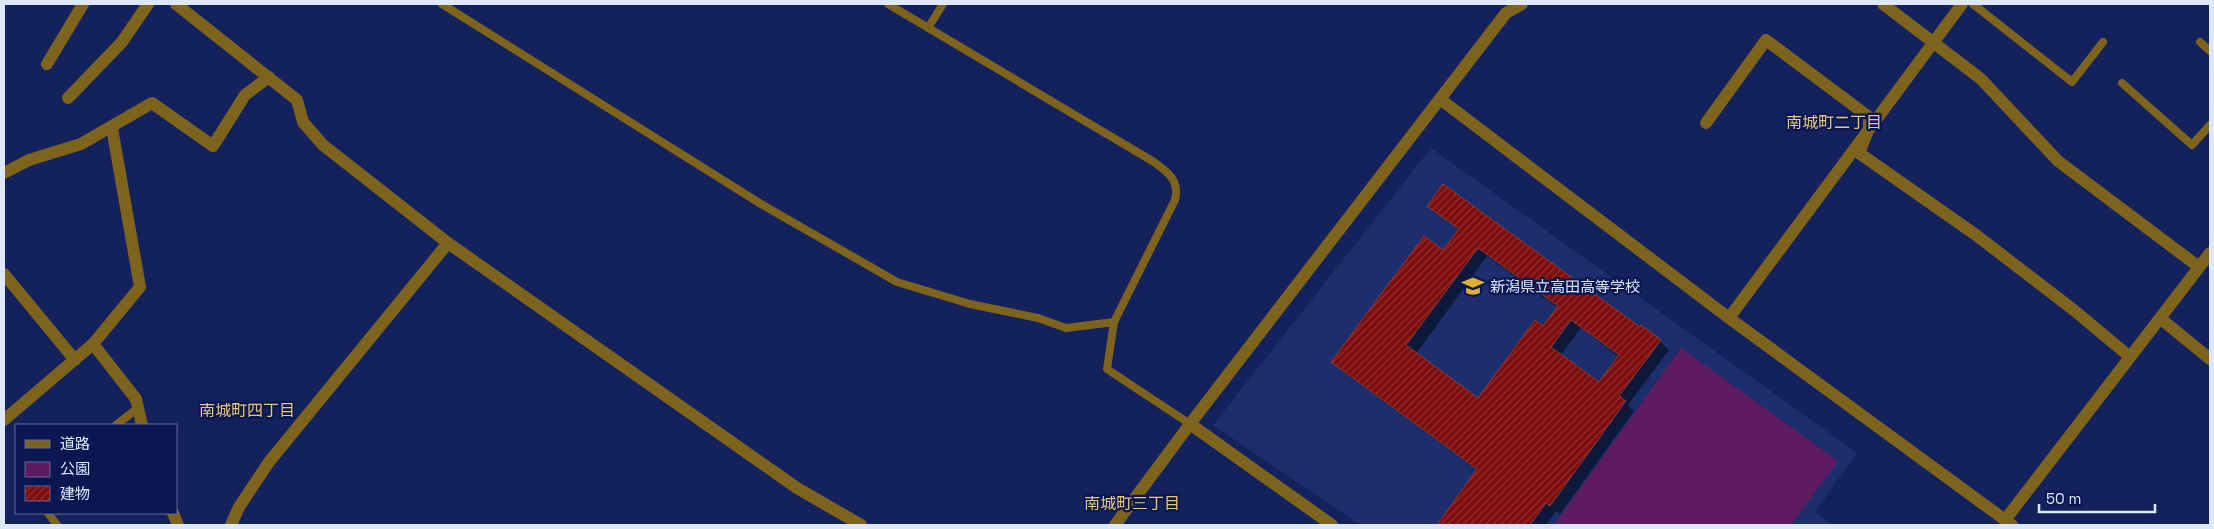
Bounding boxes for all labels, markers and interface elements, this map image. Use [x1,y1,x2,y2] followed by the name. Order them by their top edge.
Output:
[1786,112,1882,133] district label: 南城町二丁目
[1460,273,1486,299] school or university icon: 新潟県立高田高等学校
[1490,277,1640,296] place label: 新潟県立高田高等学校
[199,400,295,421] district label: 南城町四丁目
[15,424,178,514] legend
[60,434,90,453] text: 道路
[60,459,90,478] text: 公園
[2039,482,2155,514] scale bar
[60,484,90,503] text: 建物
[2046,489,2081,508] text: 50 m
[1084,493,1180,514] district label: 南城町三丁目

